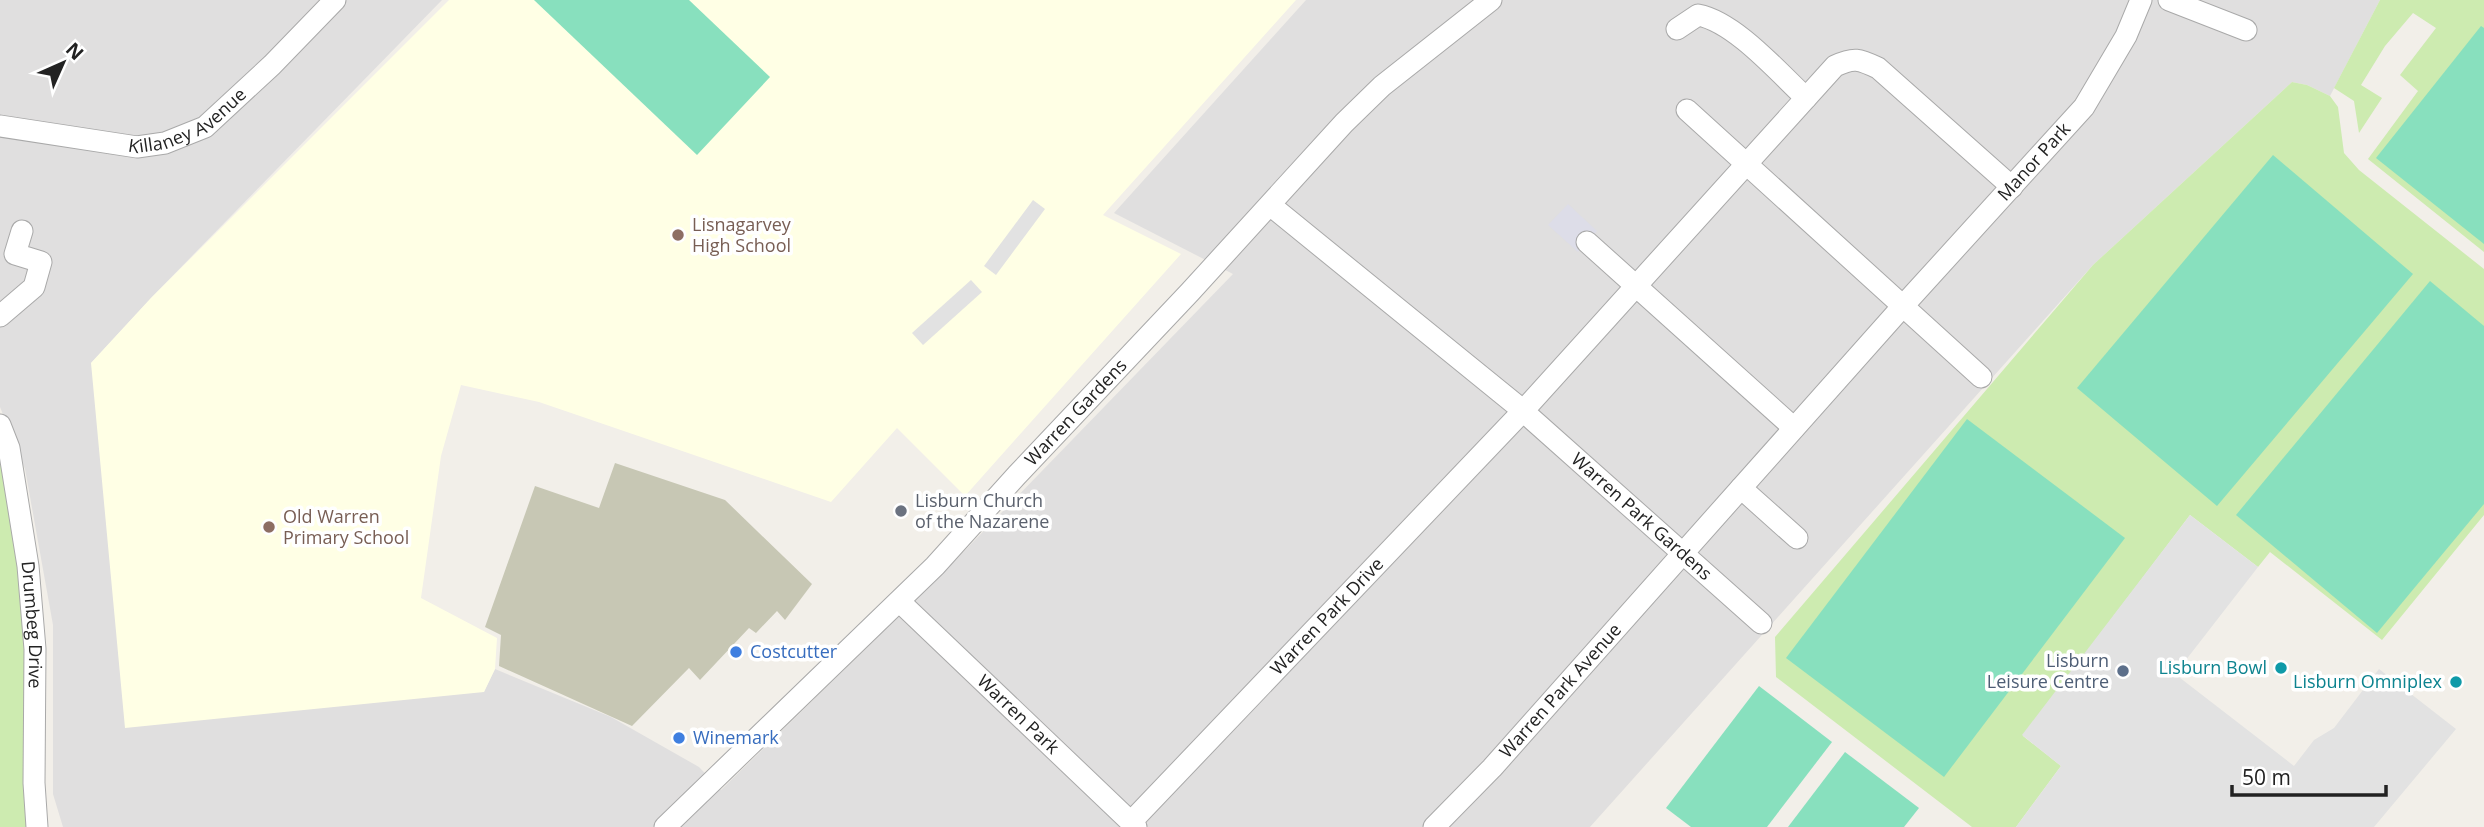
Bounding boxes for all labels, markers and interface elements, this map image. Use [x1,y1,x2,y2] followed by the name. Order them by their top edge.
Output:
[28,28,98,98] north arrow
[60,36,90,66] text: N
[127,82,251,158] street label: Killaney Avenue
[1992,116,2076,205] street label: Manor Park
[692,212,792,257] place label: Lisnagarvey High School
[670,227,686,243] marker: Lisnagarvey High School
[1019,353,1132,470] street label: Warren Gardens
[1567,447,1718,585] street label: Warren Park Gardens
[915,488,1049,533] place label: Lisburn Church of the Nazarene
[893,503,909,519] marker: Lisburn Church of the Nazarene
[283,504,409,549] place label: Old Warren Primary School
[261,519,277,535] marker: Old Warren Primary School
[1265,552,1388,680] street label: Warren Park Drive
[17,560,48,688] street label: Drumbeg Drive
[1494,618,1626,763] street label: Warren Park Avenue
[750,639,838,663] place label: Costcutter
[728,644,744,660] marker: Costcutter
[1987,648,2109,693] place label: Lisburn Leisure Centre
[2158,655,2267,679] place label: Lisburn Bowl
[2273,660,2289,676] marker: Lisburn Bowl
[2115,663,2131,679] marker: Lisburn Leisure Centre
[972,669,1065,759] street label: Warren Park
[2293,669,2443,693] place label: Lisburn Omniplex
[2448,674,2464,690] marker: Lisburn Omniplex
[693,725,779,749] place label: Winemark
[671,730,687,746] marker: Winemark
[2232,754,2386,798] scale bar
[2242,763,2291,791] text: 50 m

